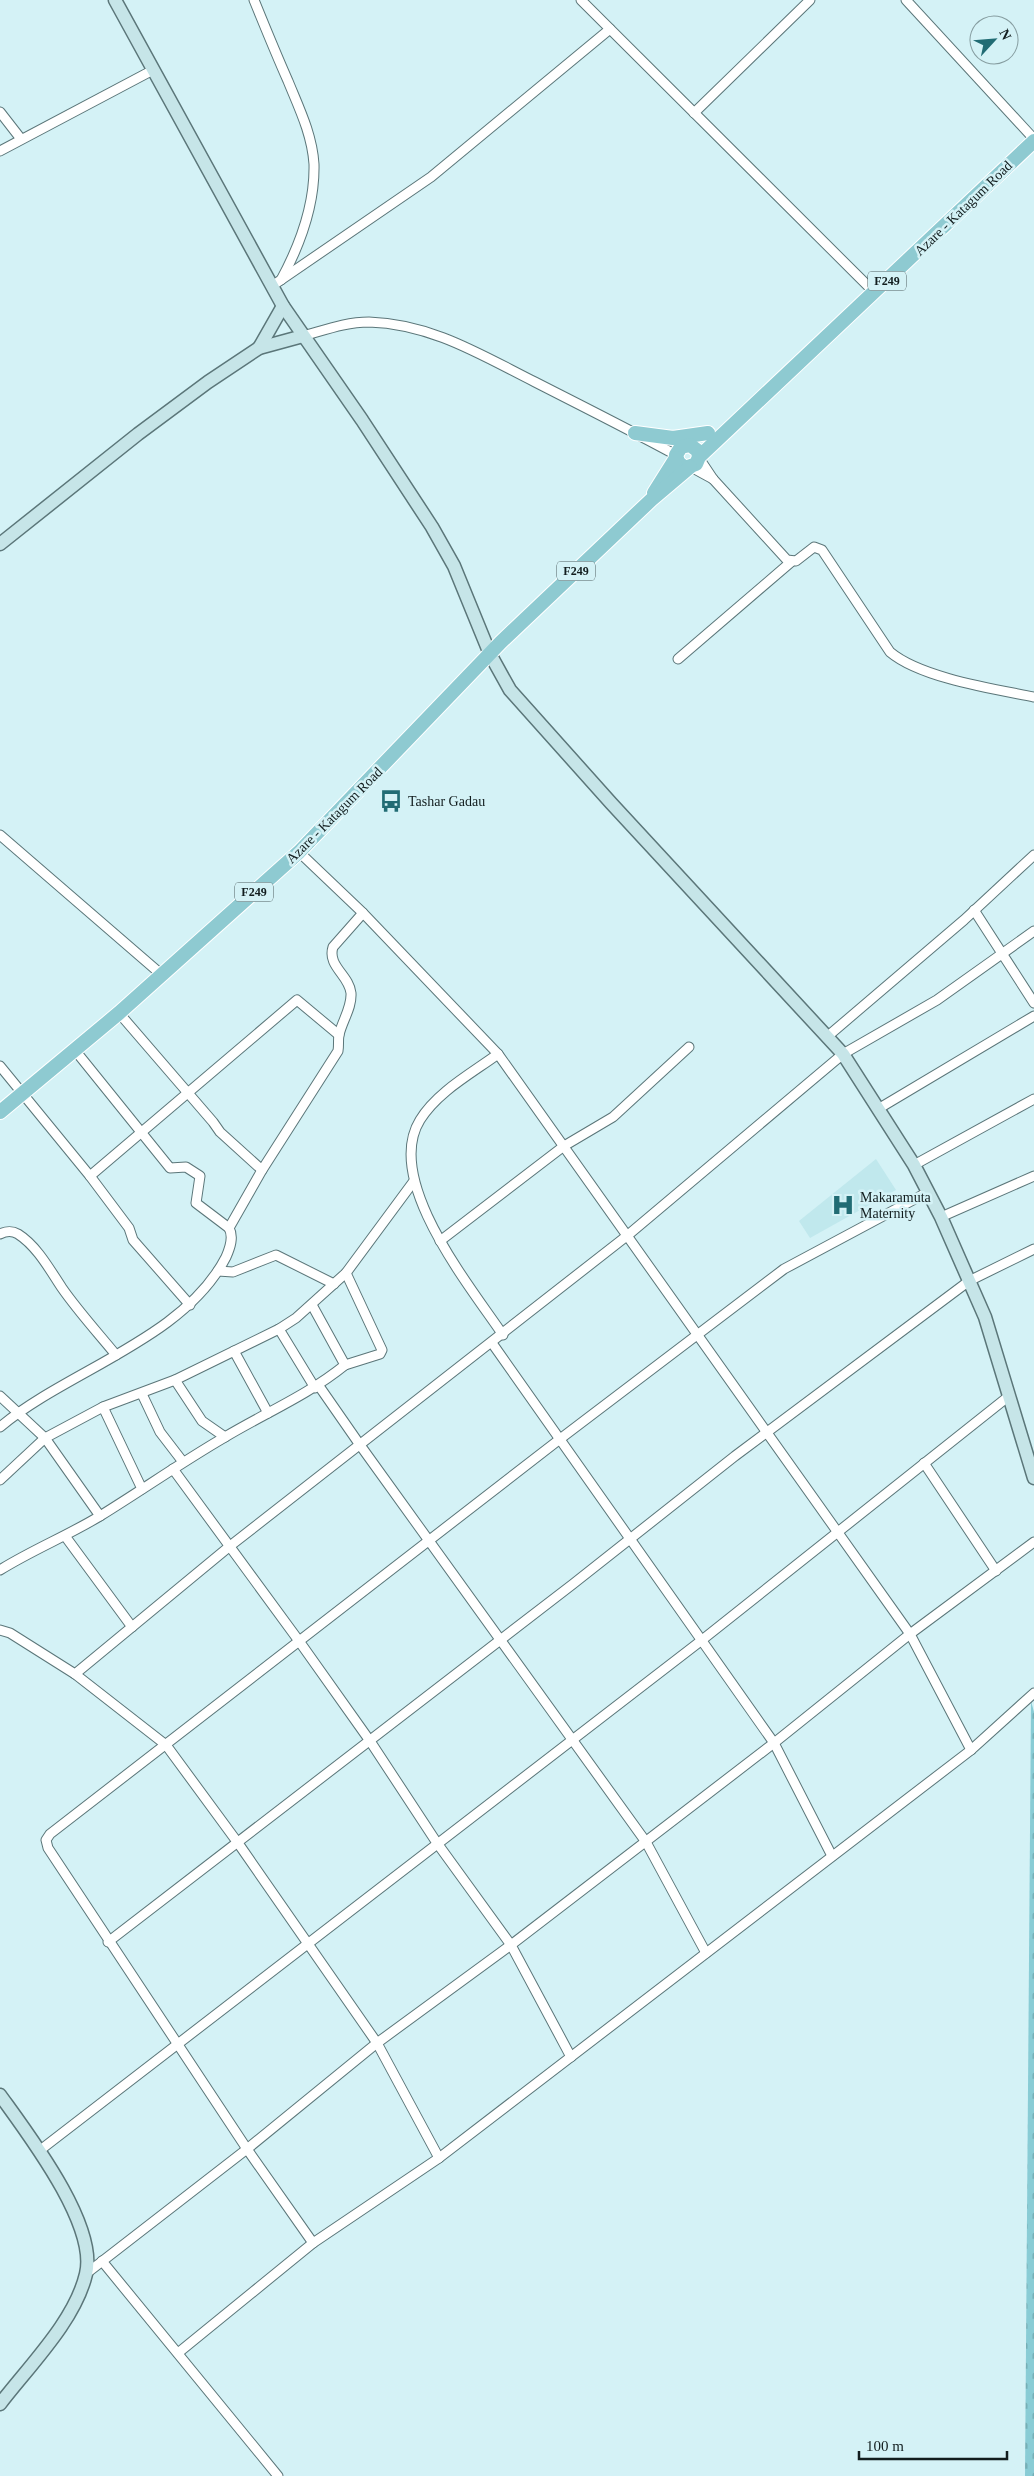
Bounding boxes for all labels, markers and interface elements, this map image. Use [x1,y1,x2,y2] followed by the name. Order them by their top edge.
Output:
[969,15,1019,65] north arrow
[996,27,1014,42] text: N
[912,158,1015,259] street label: Azare - Katagum Road
[868,272,906,290] road number: F249
[557,562,595,580] road number: F249
[283,764,385,866] street label: Azare - Katagum Road
[378,788,404,814] bus stop icon: Tashar Gadau
[408,794,485,809] place label: Tashar Gadau
[235,882,273,902] road number: F249
[860,1190,932,1221] place label: Makaramuta Maternity
[830,1192,856,1218] hospital icon: Makaramuta Maternity
[859,2428,1006,2460] scale bar
[866,2438,904,2454] text: 100 m

